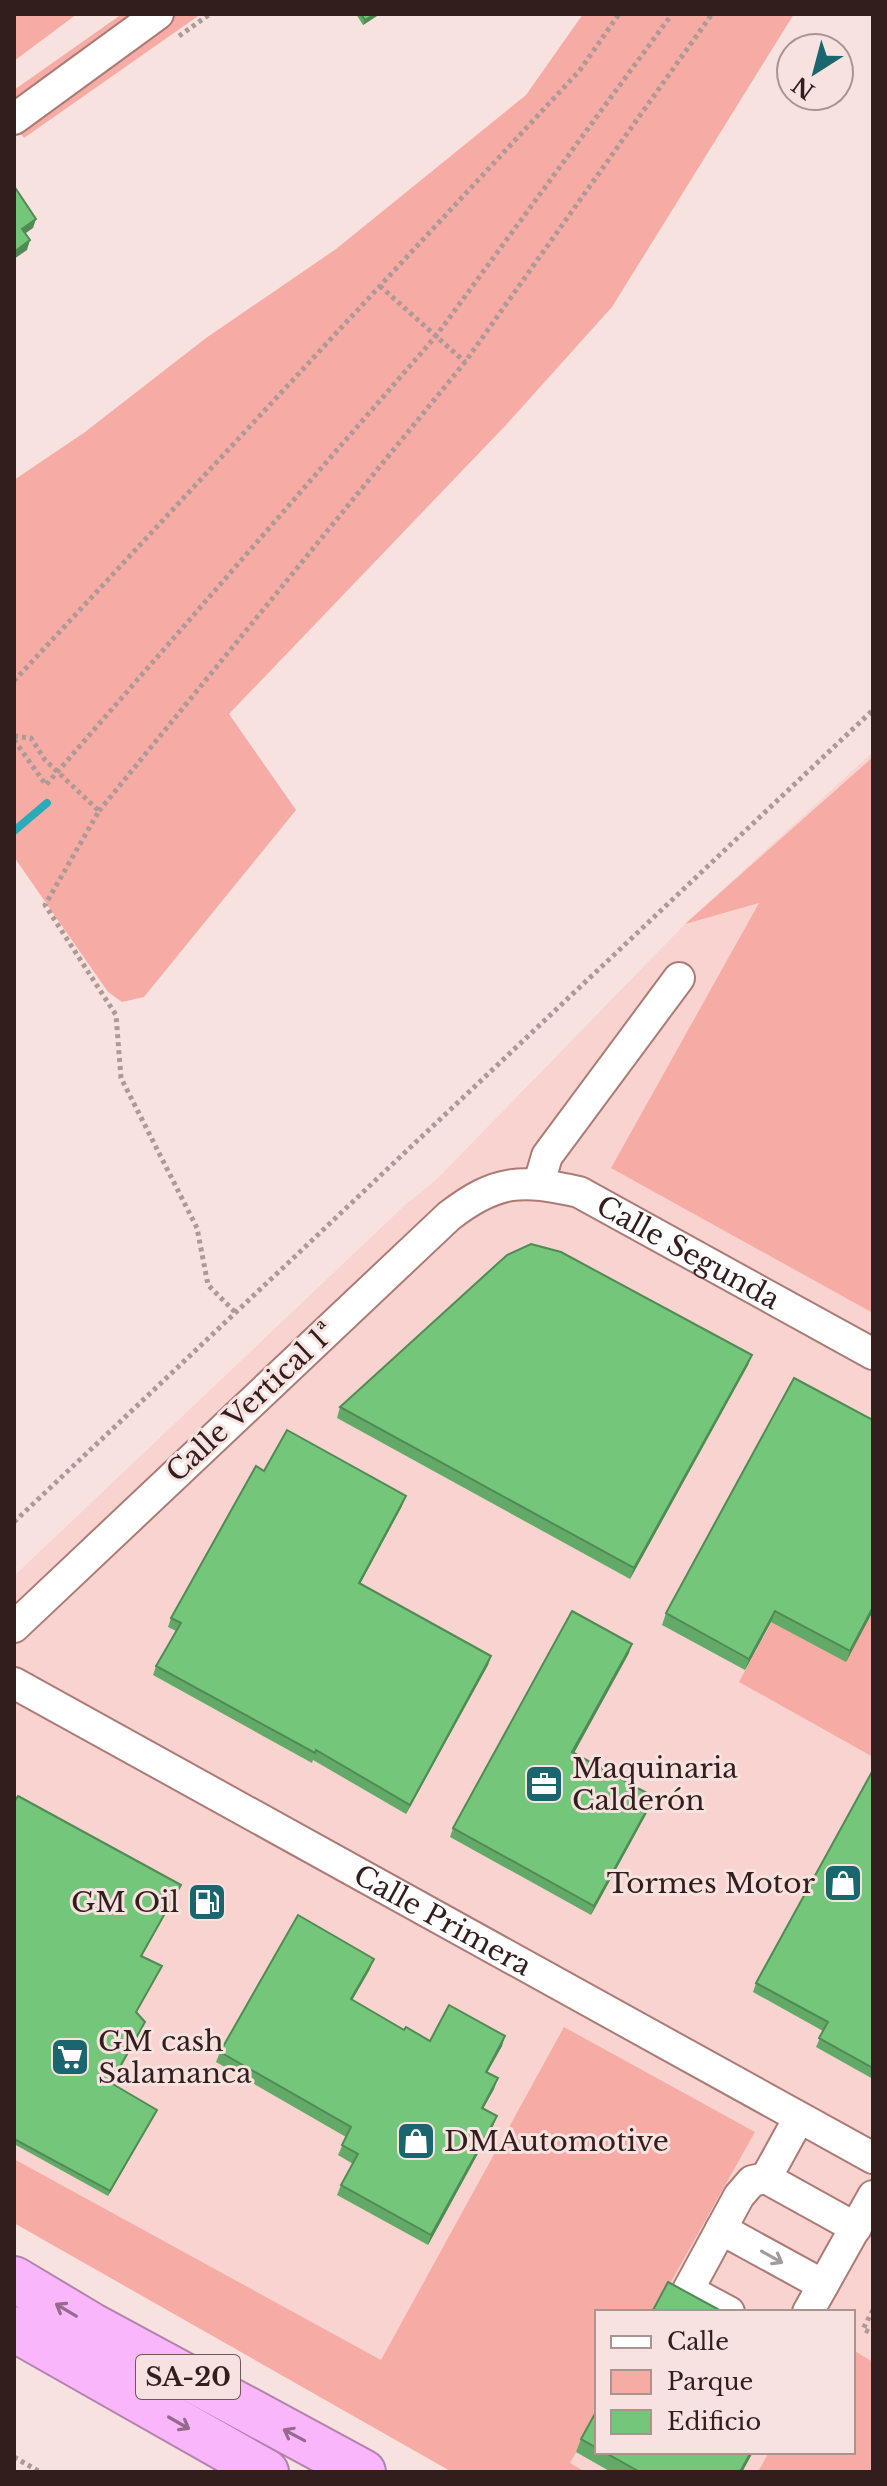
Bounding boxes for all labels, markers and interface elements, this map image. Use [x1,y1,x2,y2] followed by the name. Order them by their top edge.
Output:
[775,32,855,112] north arrow
[787,71,820,105] text: N
[591,1188,786,1317] street label: Calle Segunda
[159,1315,343,1489] street label: Calle Vertical 1ª
[572,1751,738,1818] place label: Maquinaria Calderón
[523,1763,565,1805] office icon: Maquinaria Calderón
[348,1857,538,1983] street label: Calle Primera
[822,1862,864,1904] shop icon: Tormes Motor
[607,1866,816,1901] place label: Tormes Motor
[186,1881,228,1923] fuel station icon: GM Oil
[71,1885,179,1920] place label: GM Oil
[98,2024,252,2091] place label: GM cash Salamanca
[49,2036,91,2078] supermarket icon: GM cash Salamanca
[395,2120,437,2162] shop icon: DMAutomotive
[444,2124,669,2159] place label: DMAutomotive
[760,2249,783,2265] one-way arrow
[55,2302,78,2318] one-way arrow
[595,2310,855,2454] legend
[667,2327,729,2356] text: Calle
[136,2355,240,2399] road number: SA-20
[667,2367,753,2396] text: Parque
[667,2407,761,2436] text: Edificio
[167,2415,190,2431] one-way arrow
[283,2427,307,2442] one-way arrow

